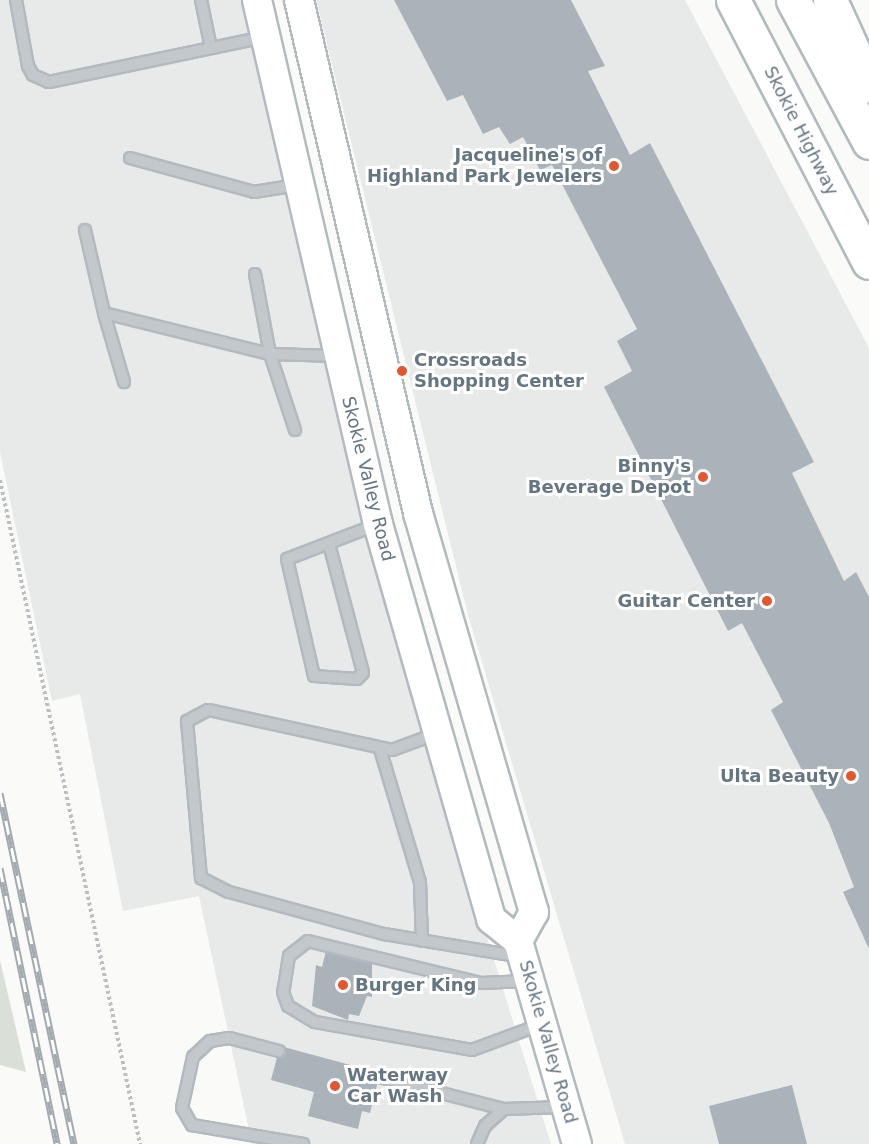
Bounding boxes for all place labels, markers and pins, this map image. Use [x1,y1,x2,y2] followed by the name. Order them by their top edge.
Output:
[367,145,602,188] place label: Jacqueline's of Highland Park Jewelers
[607,159,621,173] marker: Jacqueline's of Highland Park Jewelers
[414,350,584,392] place label: Crossroads Shopping Center
[395,364,409,378] marker: Crossroads Shopping Center
[528,456,691,498] place label: Binny's Beverage Depot
[696,470,710,484] marker: Binny's Beverage Depot
[617,590,755,612] place label: Guitar Center
[760,594,774,608] marker: Guitar Center
[720,765,839,787] place label: Ulta Beauty
[844,769,858,783] marker: Ulta Beauty
[355,974,476,996] place label: Burger King
[336,978,350,992] marker: Burger King
[347,1065,448,1108] place label: Waterway Car Wash
[328,1079,342,1093] marker: Waterway Car Wash

